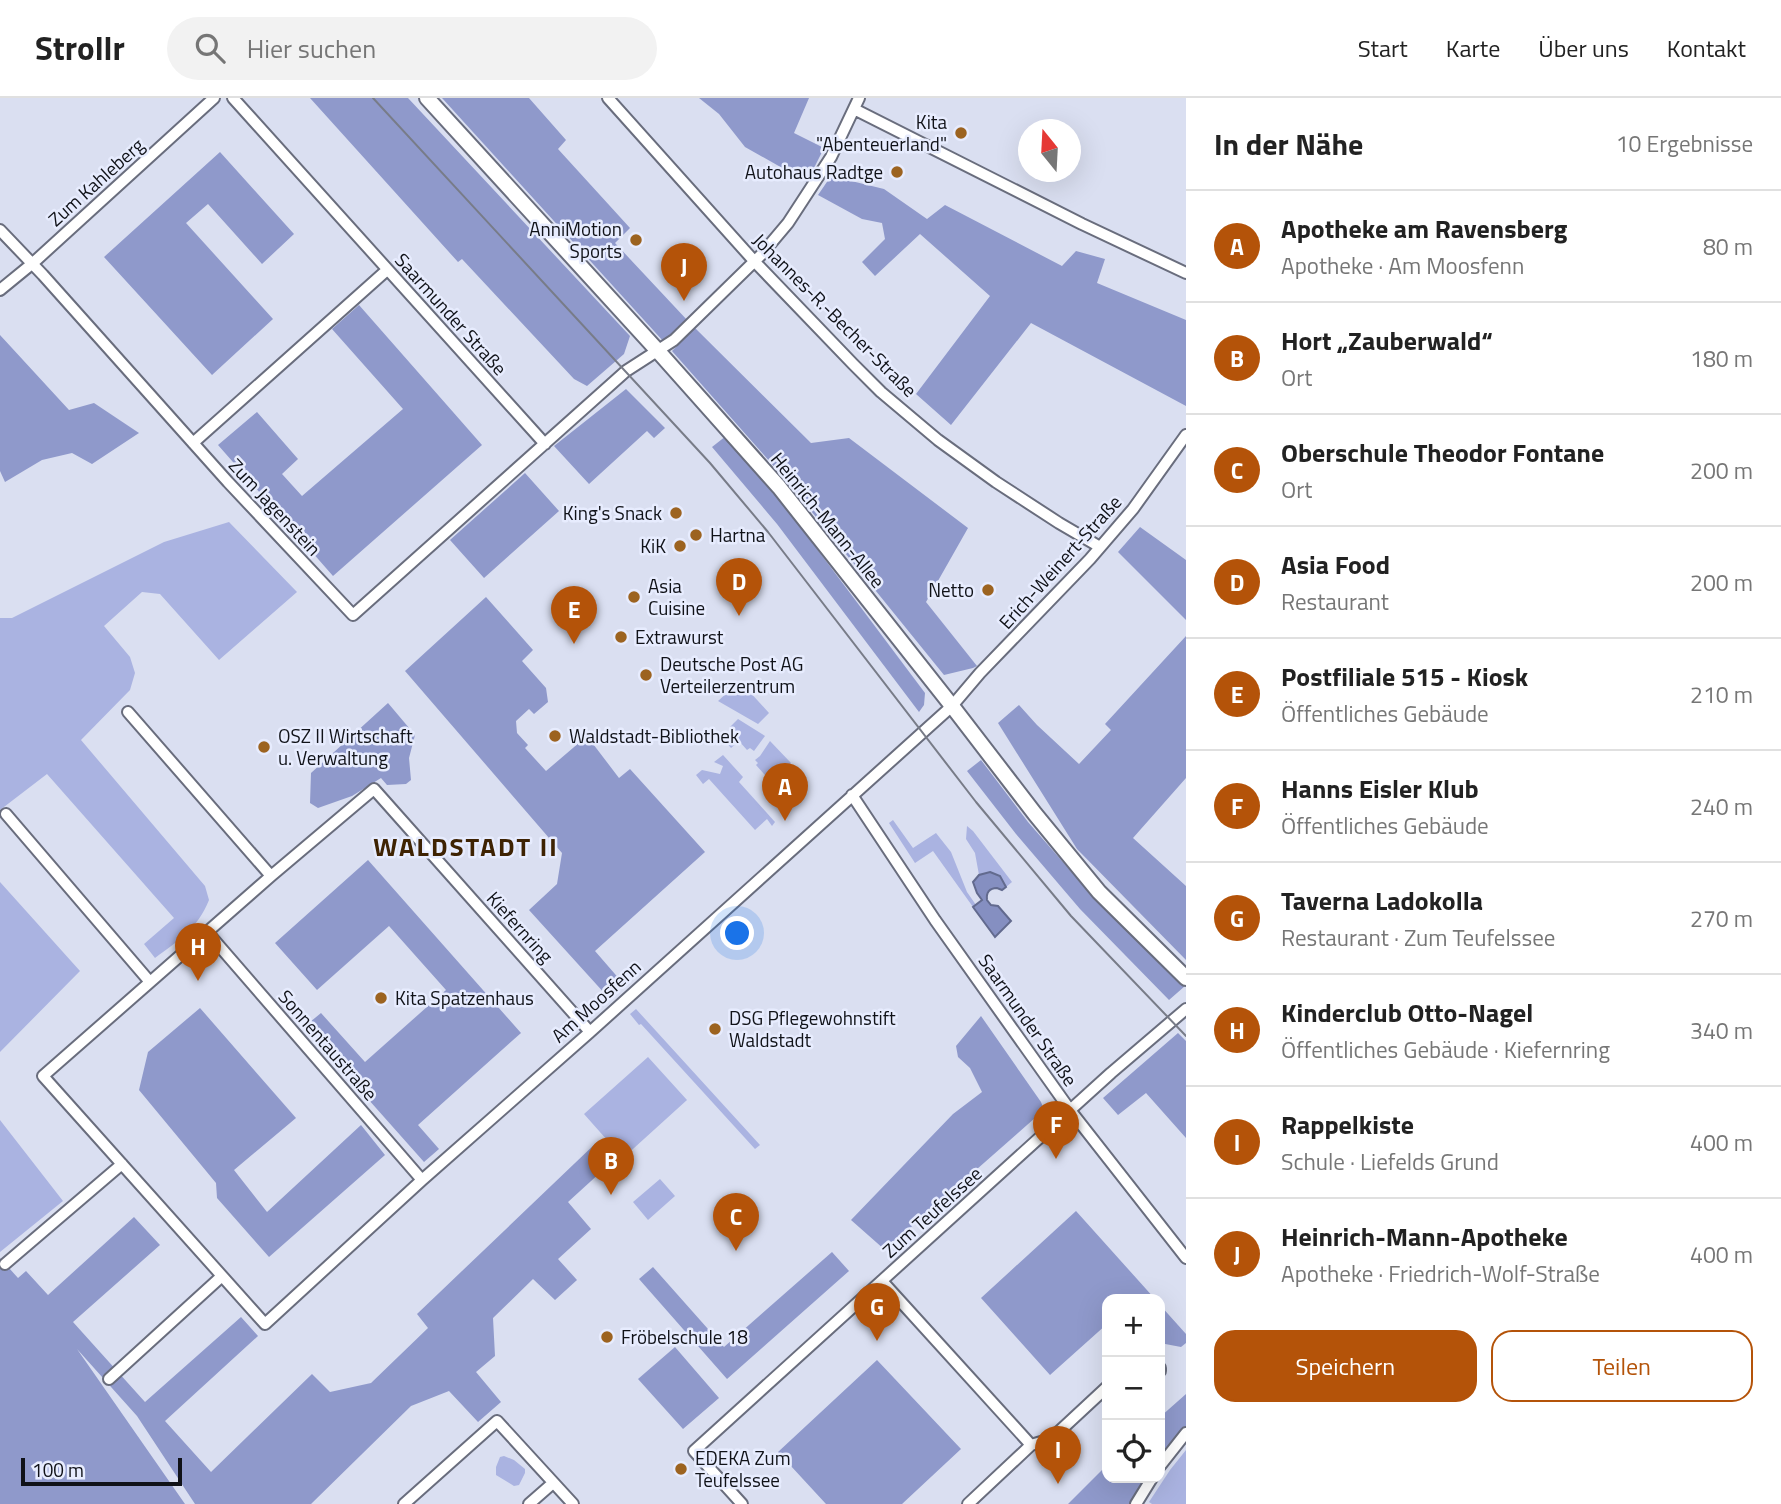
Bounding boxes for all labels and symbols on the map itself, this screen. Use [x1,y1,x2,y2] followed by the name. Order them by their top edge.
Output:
[816,107,947,158] place label: Kita "Abenteuerland"
[1018,119,1081,182] north arrow
[953,125,969,141] marker: Kita "Abenteuerland"
[41,130,150,233] street label: Zum Kahleberg
[745,157,883,186] place label: Autohaus Radtge
[889,164,905,180] marker: Autohaus Radtge
[529,214,622,265] place label: AnniMotion Sports
[747,226,924,403] street label: Johannes-R.-Becher-Straße
[628,232,644,248] marker: AnniMotion Sports
[661,243,707,301] pin: J
[388,246,514,381] street label: Saarmunder Straße
[764,445,892,594] street label: Heinrich-Mann-Allee
[222,451,328,562] street label: Zum Jagenstein
[991,488,1128,635] street label: Erich-Weinert-Straße
[563,498,662,527] place label: King's Snack
[668,505,684,521] marker: King's Snack
[710,520,766,549] place label: Hartna
[688,527,704,543] marker: Hartna
[640,531,666,560] place label: KiK
[672,538,688,554] marker: KiK
[716,558,762,616] pin: D
[648,571,705,622] place label: Asia Cuisine
[928,575,974,604] place label: Netto
[980,582,996,598] marker: Netto
[551,586,597,644] pin: E
[626,589,642,605] marker: Asia Cuisine
[635,622,724,651] place label: Extrawurst
[613,629,629,645] marker: Extrawurst
[660,649,803,700] place label: Deutsche Post AG Verteilerzentrum
[638,667,654,683] marker: Deutsche Post AG Verteilerzentrum
[278,721,413,772] place label: OSZ II Wirtschaft u. Verwaltung
[569,721,739,750] place label: Waldstadt-Bibliothek
[547,728,563,744] marker: Waldstadt-Bibliothek
[256,739,272,755] marker: OSZ II Wirtschaft u. Verwaltung
[762,763,808,821] pin: A
[373,827,559,866] district label: WALDSTADT II
[480,884,561,969] street label: Kiefernring
[720,916,754,950] your location
[175,923,221,981] pin: H
[972,948,1085,1092] street label: Saarmunder Straße
[544,952,647,1049] street label: Am Moosfenn
[272,983,385,1107] street label: Sonnentaustraße
[395,983,534,1012] place label: Kita Spatzenhaus
[373,990,389,1006] marker: Kita Spatzenhaus
[729,1003,896,1054] place label: DSG Pflegewohnstift Waldstadt
[707,1021,723,1037] marker: DSG Pflegewohnstift Waldstadt
[1033,1101,1079,1159] pin: F
[588,1137,634,1195] pin: B
[875,1159,988,1264] street label: Zum Teufelssee
[713,1193,759,1251] pin: C
[854,1283,900,1341] pin: G
[621,1322,748,1351] place label: Fröbelschule 18
[599,1329,615,1345] marker: Fröbelschule 18
[1035,1426,1081,1484] pin: I
[695,1443,791,1494] place label: EDEKA Zum Teufelssee
[21,1455,182,1487] scale bar
[673,1461,689,1477] marker: EDEKA Zum Teufelssee

